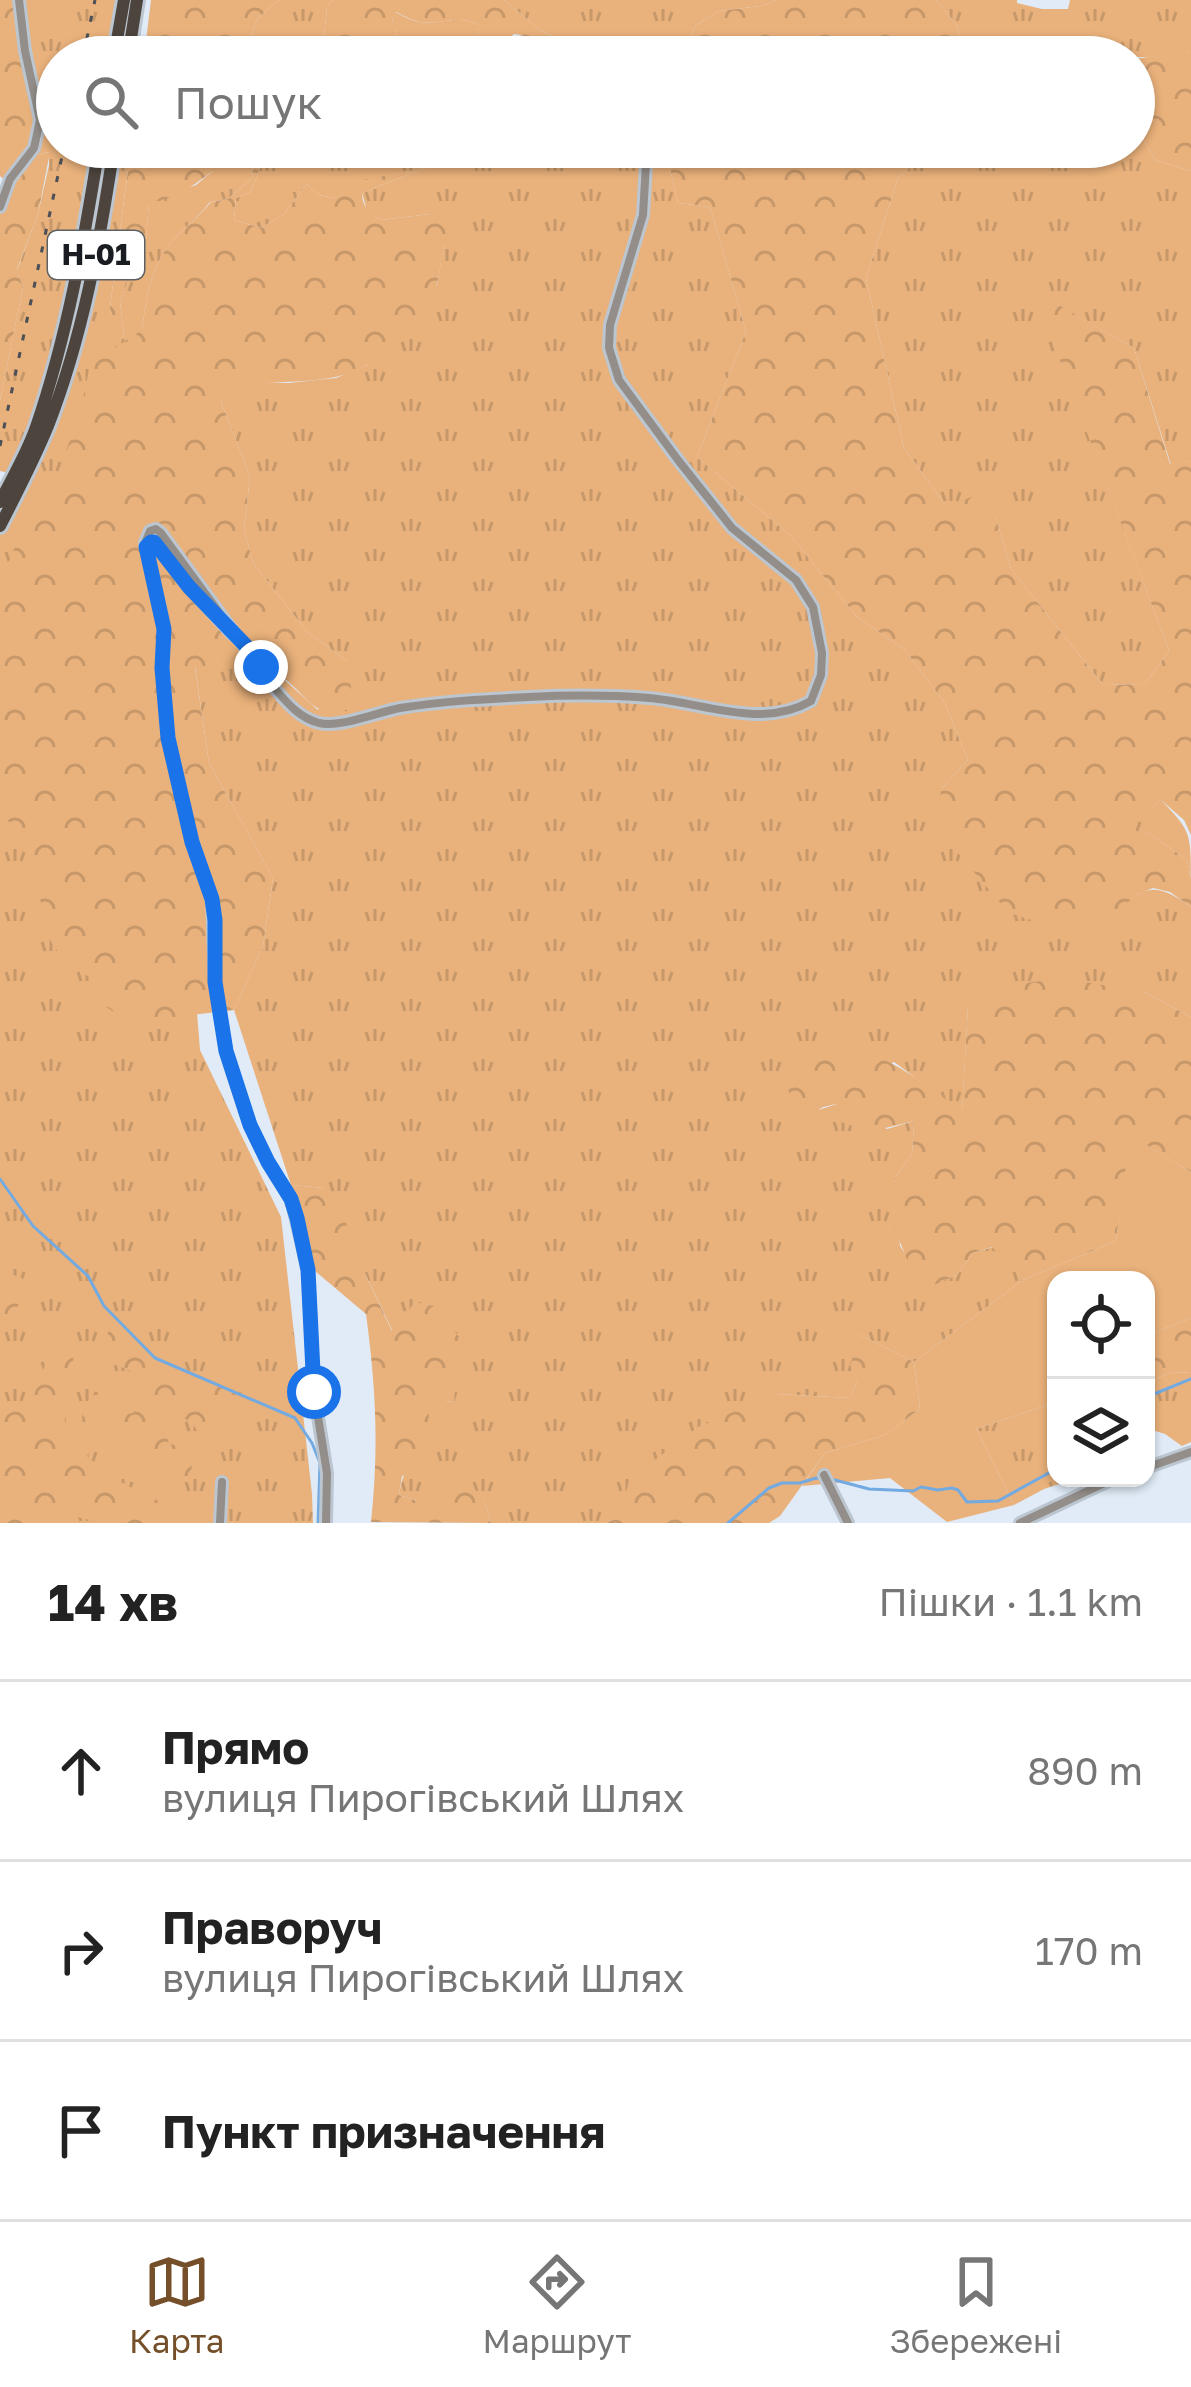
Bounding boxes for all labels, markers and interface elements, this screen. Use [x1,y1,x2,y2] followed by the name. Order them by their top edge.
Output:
[36,36,1155,168] search box
[78,69,144,135] icon: search
[174,75,322,129] text: Пошук
[48,231,144,279] road number: Н-01
[234,640,288,694] route end
[1047,1271,1155,1487] map controls
[1047,1271,1155,1379] button: locate
[287,1365,341,1419] route start
[1047,1379,1155,1487] button: layers
[48,1571,178,1632] text: 14 хв
[878,1578,1143,1625] text: Пішки · 1.1 km
[162,1720,309,1774] text: Прямо
[48,1738,114,1804] icon: ahead
[1027,1747,1143,1794] text: 890 m
[162,1774,684,1821] text: вулиця Пирогівський Шлях
[162,1900,383,1954] text: Праворуч
[48,1918,114,1984] icon: right
[1035,1927,1143,1974] text: 170 m
[162,1954,684,2001] text: вулиця Пирогівський Шлях
[48,2098,114,2164] icon: arrive
[162,2104,605,2158] text: Пункт призначення
[129,2249,225,2360] tab: Карта
[483,2249,632,2360] tab: Маршрут
[889,2249,1062,2360] tab: Збережені

